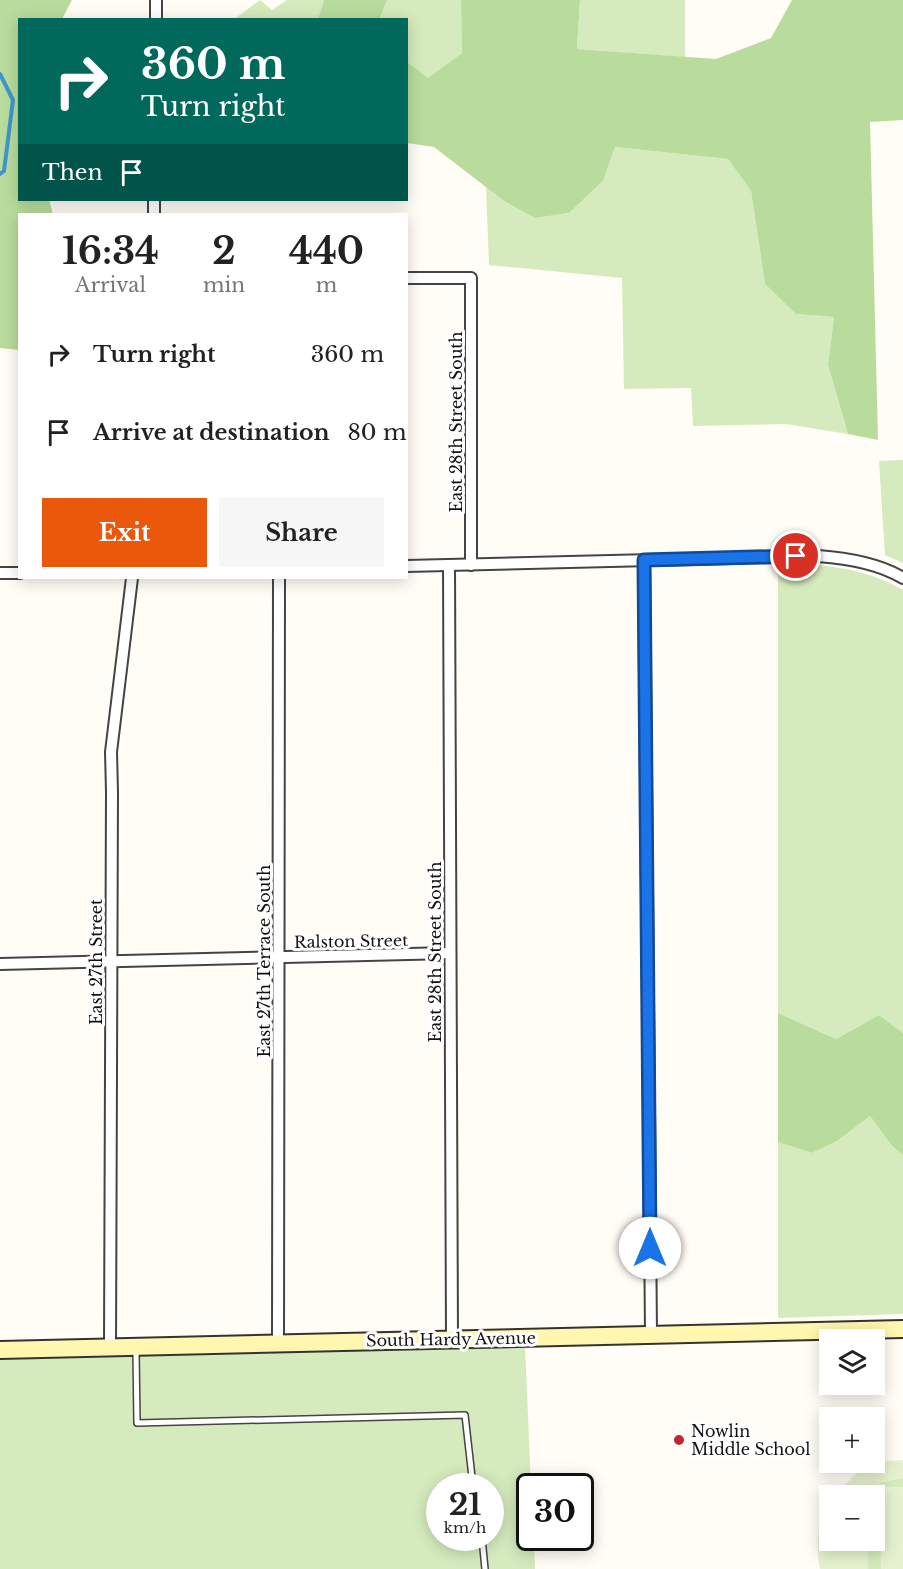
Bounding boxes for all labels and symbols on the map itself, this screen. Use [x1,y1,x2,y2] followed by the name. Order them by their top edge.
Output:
[446,332,466,512] street label: East 28th Street South
[770,530,821,581] pin
[425,862,445,1042] street label: East 28th Street South
[254,865,274,1057] street label: East 27th Terrace South
[86,899,106,1025] street label: East 27th Street
[294,930,408,952] street label: Ralston Street
[618,1216,682,1280] position arrow
[366,1328,536,1350] street label: South Hardy Avenue
[691,1421,811,1459] place label: Nowlin Middle School
[672,1433,686,1447] marker: Nowlin Middle School
[516,1473,594,1551] speed limit sign: 30

